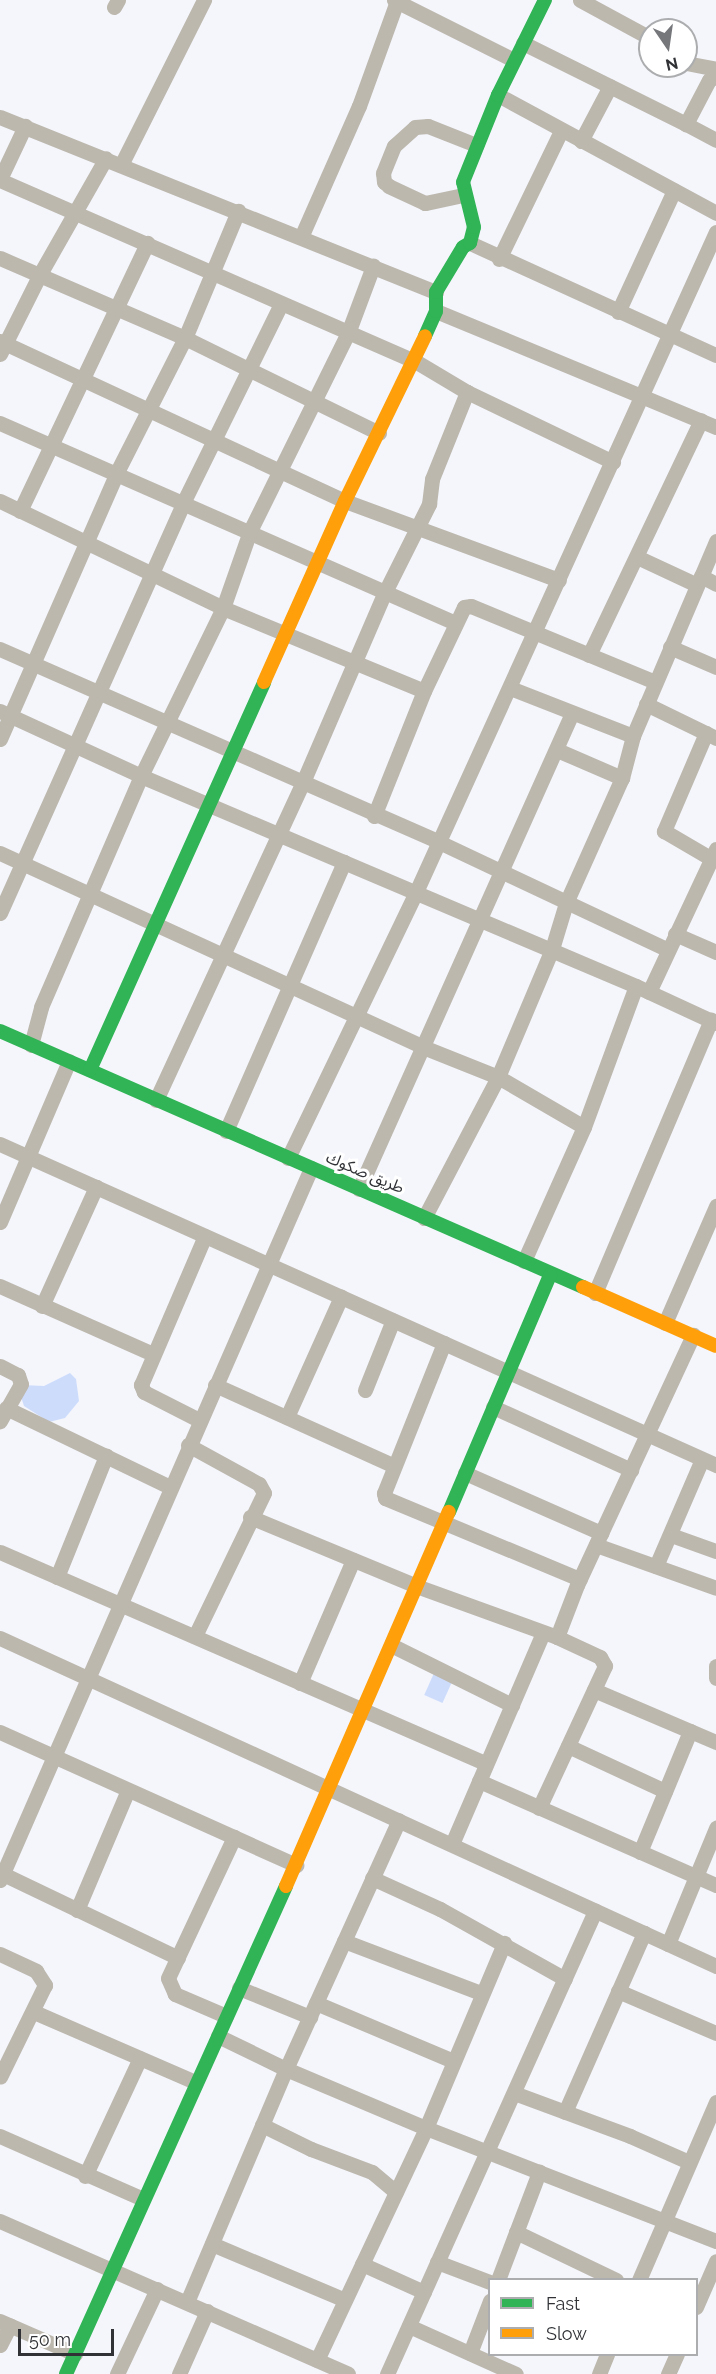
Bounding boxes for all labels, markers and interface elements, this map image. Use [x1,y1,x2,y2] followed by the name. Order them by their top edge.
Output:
[638,18,698,78] north arrow
[664,53,680,75] text: N
[323,1148,407,1198] street label: طريق صكوك
[488,2278,698,2356] legend
[546,2293,580,2314] text: Fast
[21,2317,117,2355] scale bar
[546,2323,587,2344] text: Slow
[29,2329,71,2350] text: 50 m

